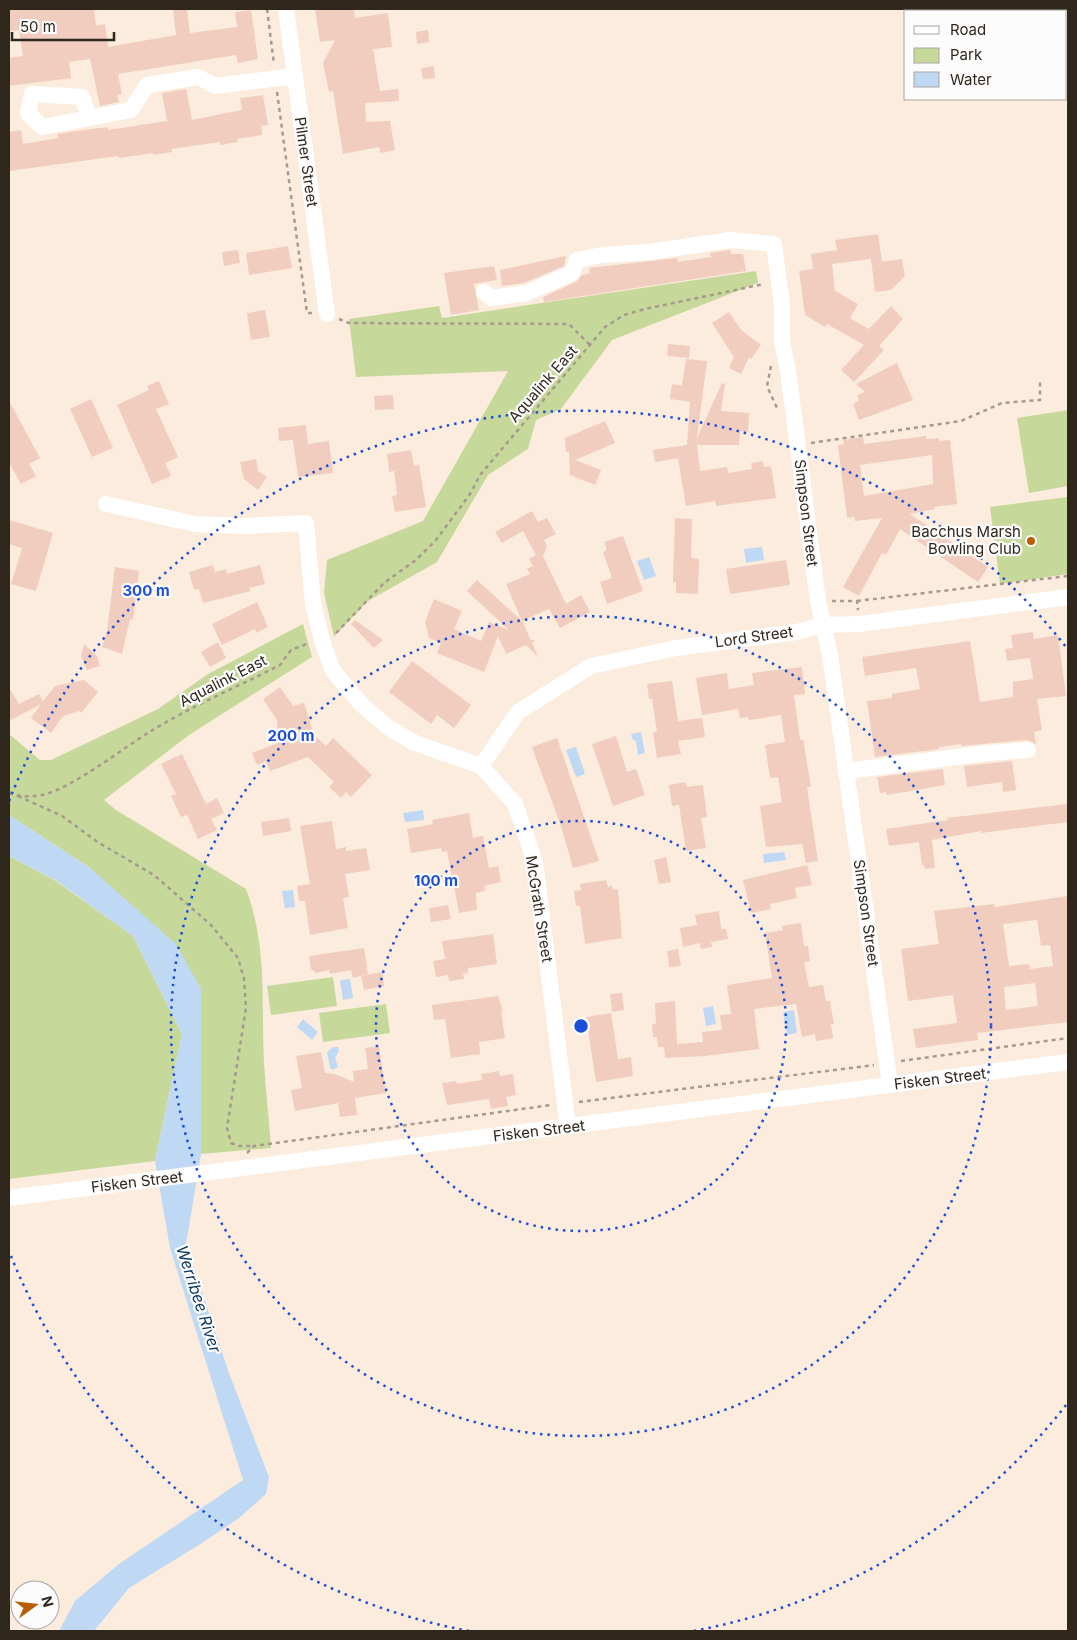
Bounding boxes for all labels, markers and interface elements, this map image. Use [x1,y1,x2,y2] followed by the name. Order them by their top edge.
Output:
[12,10,115,42] scale bar
[904,10,1067,100] legend
[20,17,56,36] text: 50 m
[950,20,986,39] text: Road
[950,45,983,64] text: Park
[950,70,992,89] text: Water
[291,116,322,208] street label: Pilmer Street
[504,341,581,426] street label: Aqualink East
[790,458,823,568] street label: Simpson Street
[911,522,1021,558] place label: Bacchus Marsh Bowling Club
[1025,535,1037,547] marker: Bacchus Marsh Bowling Club
[122,581,170,600] text: 300 m
[714,622,794,651] street label: Lord Street
[176,650,270,711] street label: Aqualink East
[268,726,314,745] text: 200 m
[522,854,557,964] street label: McGrath Street
[850,858,883,968] street label: Simpson Street
[414,871,458,890] text: 100 m
[572,1017,590,1035] centre of rings
[893,1063,987,1094] street label: Fisken Street
[492,1115,586,1146] street label: Fisken Street
[90,1166,184,1197] street label: Fisken Street
[172,1243,226,1356] water label: Werribee River
[10,1580,60,1630] north arrow
[38,1594,58,1609] text: N

